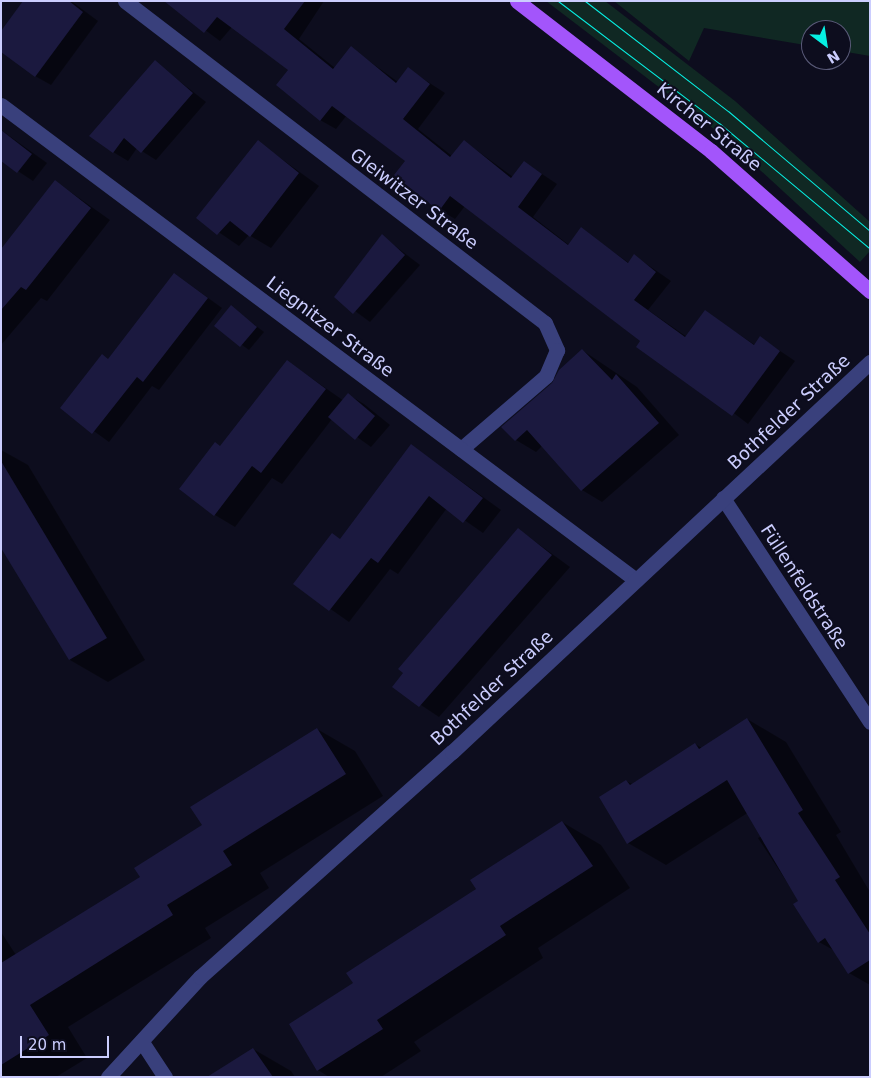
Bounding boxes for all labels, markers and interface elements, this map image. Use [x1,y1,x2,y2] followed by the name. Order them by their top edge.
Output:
[801,20,851,70] north arrow
[824,47,842,67] text: N
[652,78,766,176] street label: Kircher Straße
[346,144,482,254] street label: Gleiwitzer Straße
[262,272,398,382] street label: Liegnitzer Straße
[723,350,855,474] street label: Bothfelder Straße
[756,521,852,653] street label: Füllenfeldstraße
[426,626,558,750] street label: Bothfelder Straße
[22,1026,111,1058] scale bar
[28,1036,66,1054] text: 20 m

